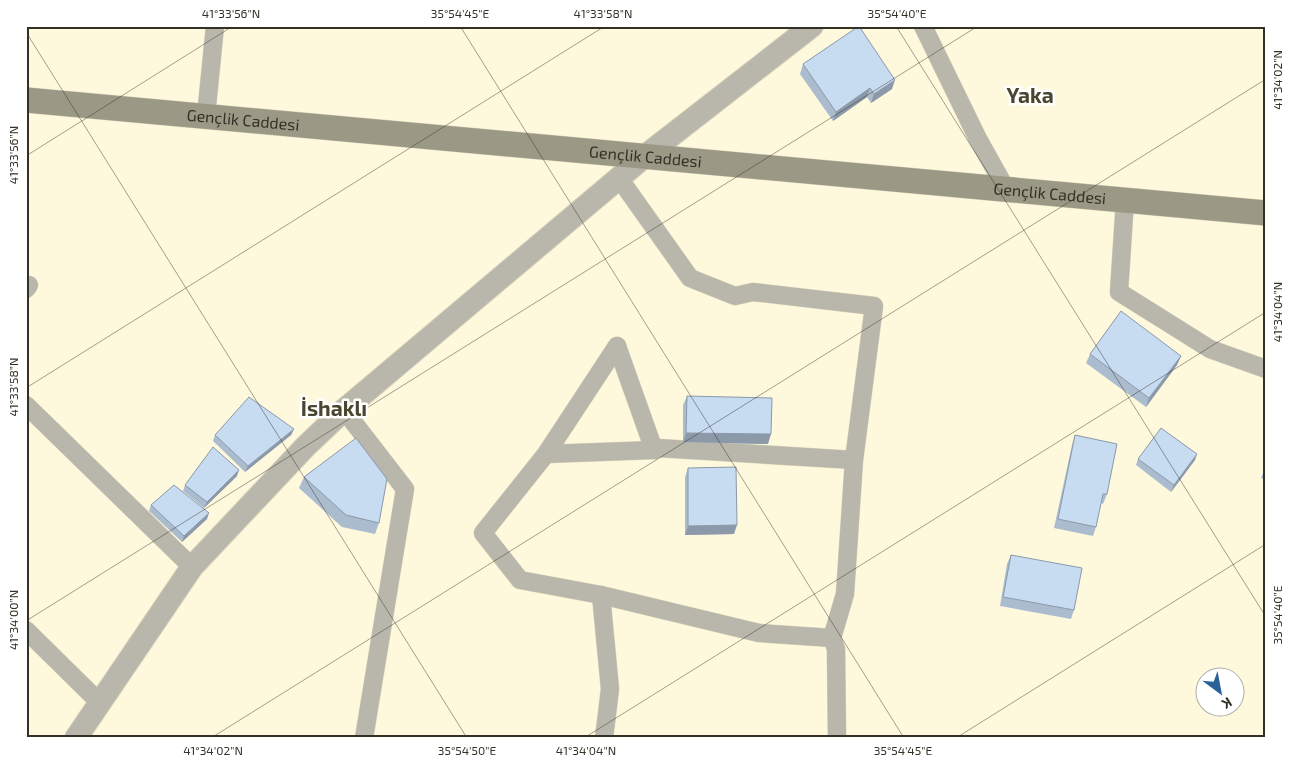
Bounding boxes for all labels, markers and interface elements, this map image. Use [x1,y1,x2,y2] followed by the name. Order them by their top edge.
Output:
[202,6,260,20] text: 41°33'56"N
[431,6,489,20] text: 35°54'45"E
[574,6,632,20] text: 41°33'58"N
[867,6,927,20] text: 35°54'40"E
[1270,50,1284,110] text: 41°34'02"N
[1006,82,1054,107] district label: Yaka
[186,105,300,134] street label: Gençlik Caddesi
[6,126,20,184] text: 41°33'56"N
[588,141,703,171] street label: Gençlik Caddesi
[993,178,1107,207] street label: Gençlik Caddesi
[1270,282,1284,342] text: 41°34'04"N
[6,358,20,416] text: 41°33'58"N
[301,395,367,420] district label: İshaklı
[1270,585,1284,645] text: 35°54'40"E
[6,590,20,650] text: 41°34'00"N
[1194,666,1244,716] north arrow
[1219,694,1235,713] text: K
[183,743,243,757] text: 41°34'02"N
[438,743,496,757] text: 35°54'50"E
[556,743,616,757] text: 41°34'04"N
[874,743,932,757] text: 35°54'45"E

